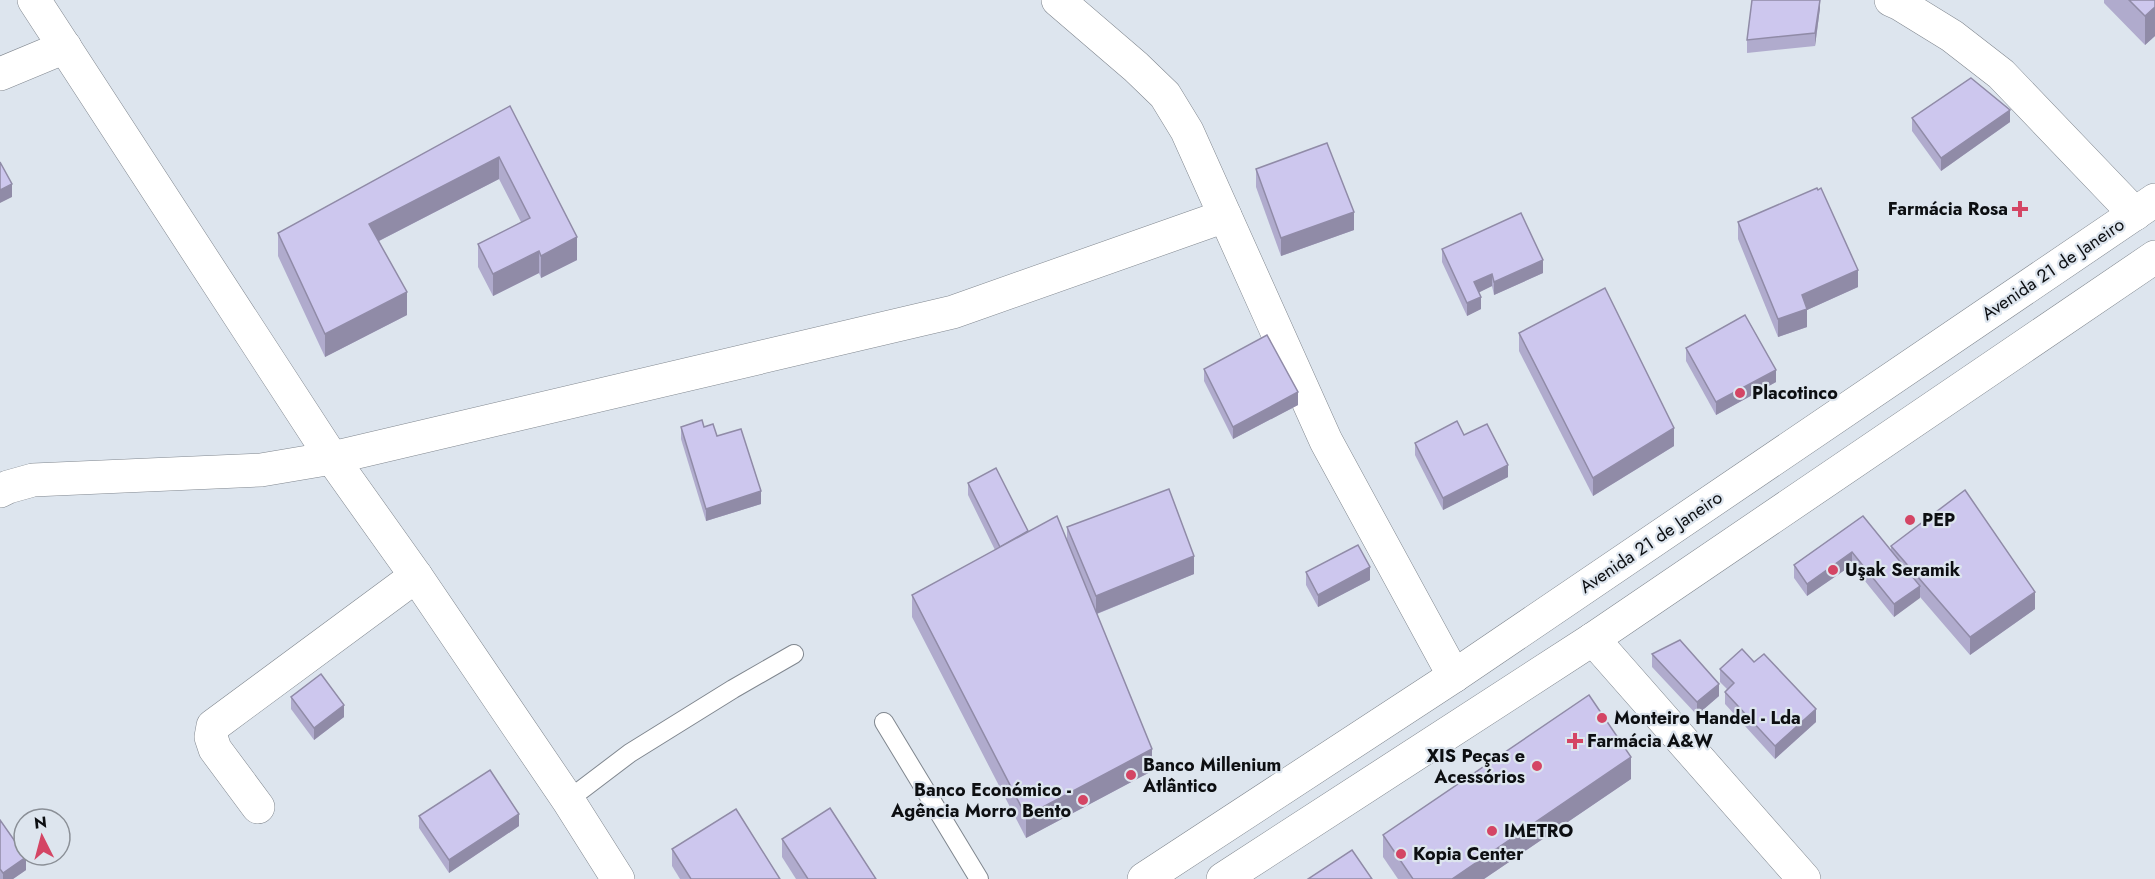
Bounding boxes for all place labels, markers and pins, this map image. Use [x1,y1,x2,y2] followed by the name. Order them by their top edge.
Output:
[1888,196,2008,222] place label: Farmácia Rosa
[2013,202,2027,216] marker: Farmácia Rosa
[1752,380,1838,406] place label: Placotinco
[1733,386,1747,400] marker: Placotinco
[1922,507,1955,533] place label: PEP
[1903,513,1917,527] marker: PEP
[1845,557,1961,583] place label: Uşak Seramik
[1826,563,1840,577] marker: Uşak Seramik
[1614,705,1801,731] place label: Monteiro Handel - Lda
[1595,711,1609,725] marker: Monteiro Handel - Lda
[1587,728,1714,754] place label: Farmácia A&W
[1568,734,1582,748] marker: Farmácia A&W
[1427,743,1525,790] place label: XIS Peças e Acessórios
[1142,752,1281,799] place label: Banco Millenium Atlântico
[1530,759,1544,773] marker: XIS Peças e Acessórios
[1124,768,1138,782] marker: Banco Millenium Atlântico
[890,777,1071,824] place label: Banco Económico - Agência Morro Bento
[1076,793,1090,807] marker: Banco Económico - Agência Morro Bento
[1504,818,1573,844] place label: IMETRO
[1485,824,1499,838] marker: IMETRO
[1413,841,1524,867] place label: Kopia Center
[1394,847,1408,861] marker: Kopia Center

